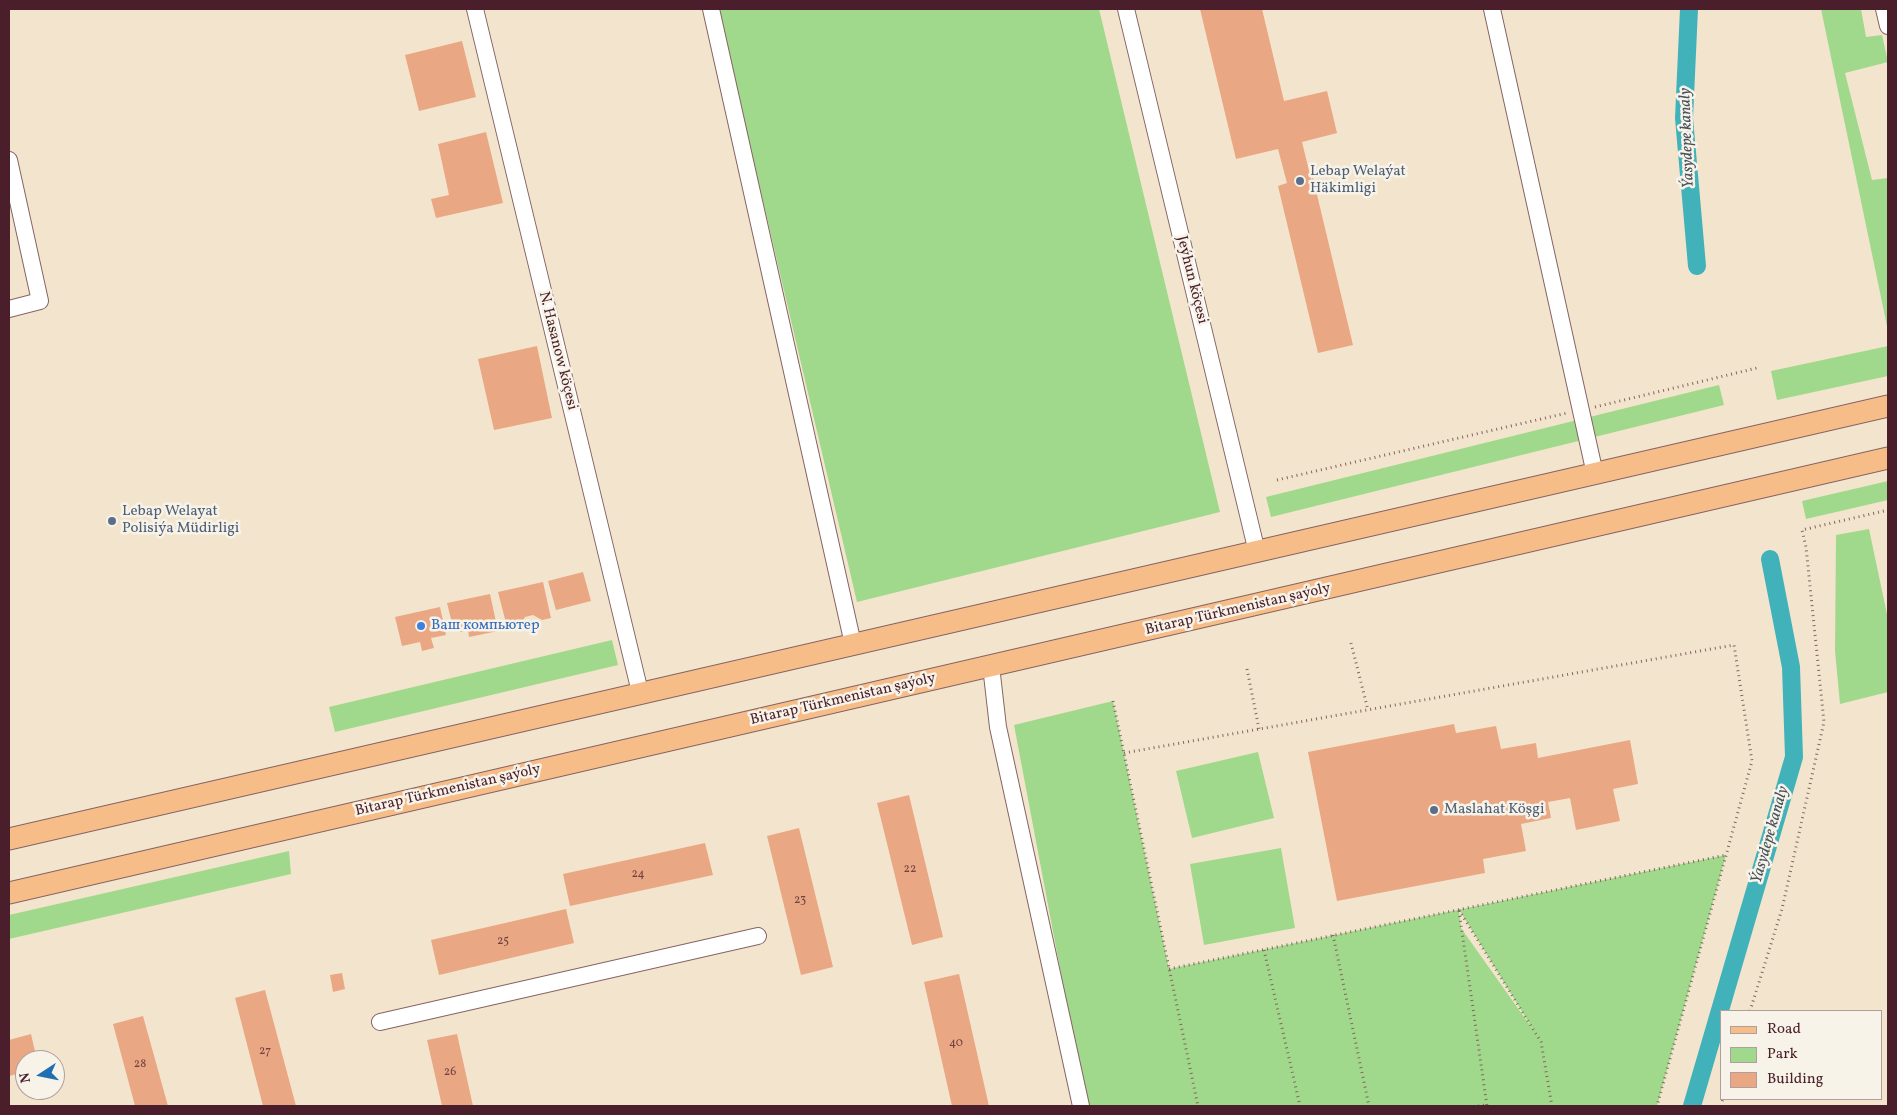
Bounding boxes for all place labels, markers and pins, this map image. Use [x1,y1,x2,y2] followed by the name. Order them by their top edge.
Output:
[1310,163,1406,198] place label: Lebap Welaýat Häkimligi
[1294,175,1306,187] marker: Lebap Welaýat Häkimligi
[122,503,239,538] place label: Lebap Welayat Polisiýa Müdirligi
[106,515,118,527] marker: Lebap Welayat Polisiýa Müdirligi
[431,617,540,635] place label: Ваш компьютер
[415,620,427,632] marker: Ваш компьютер
[1444,801,1544,819] place label: Maslahat Köşgi
[1428,804,1440,816] marker: Maslahat Köşgi

